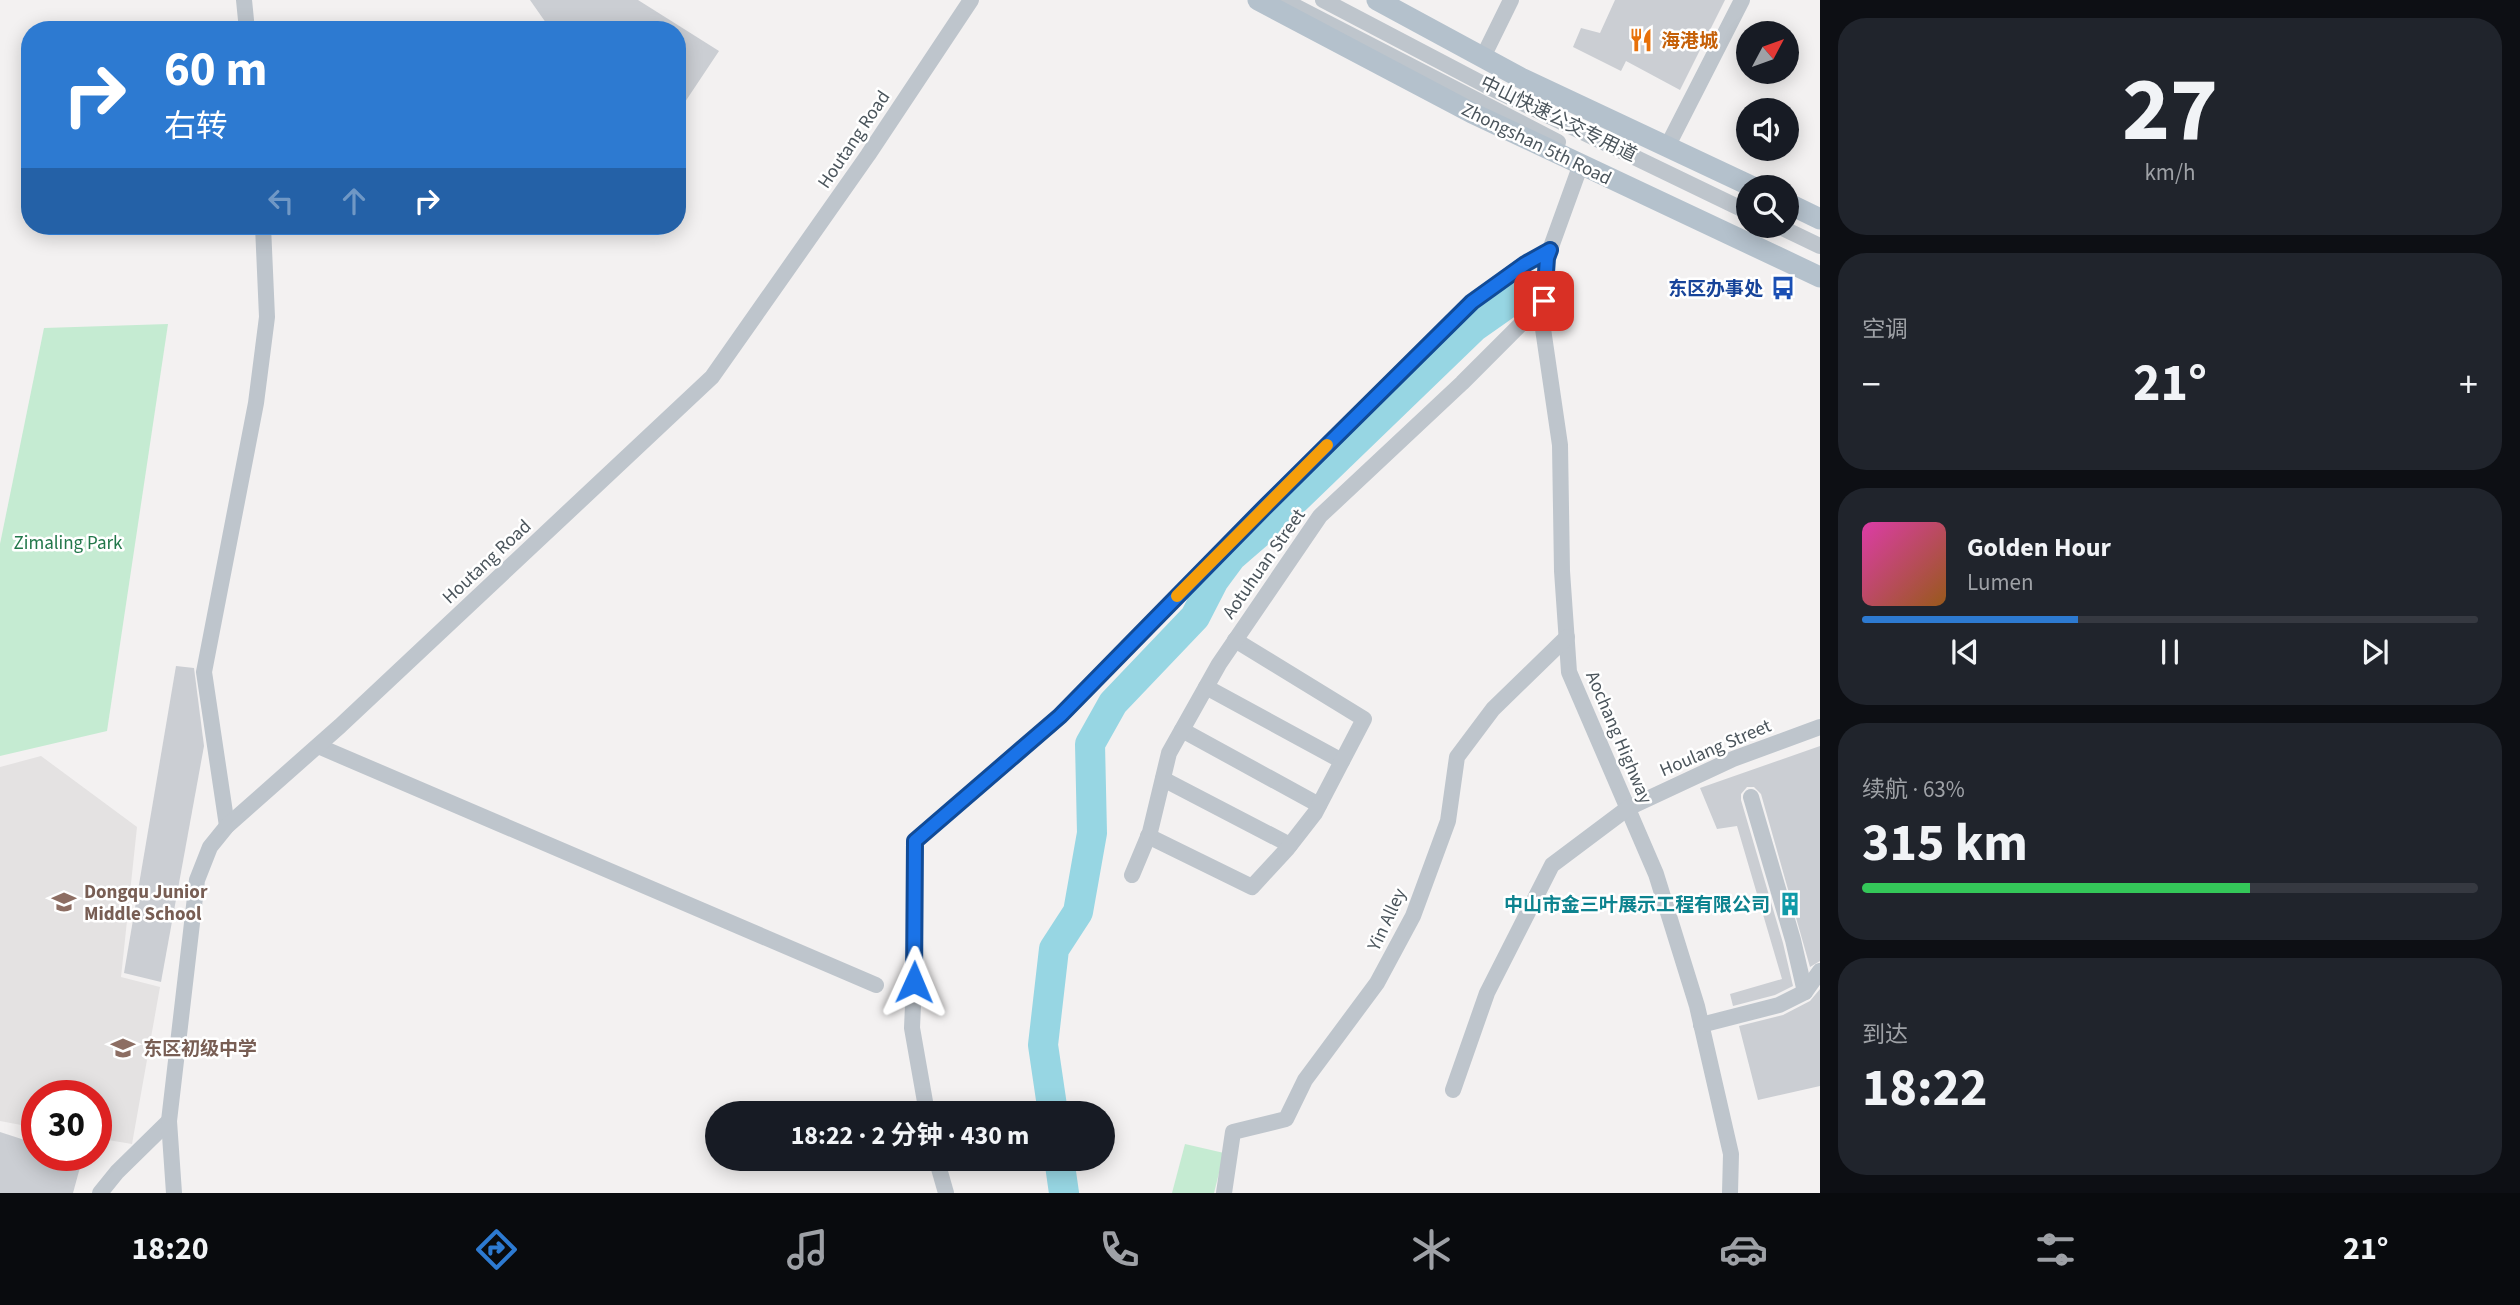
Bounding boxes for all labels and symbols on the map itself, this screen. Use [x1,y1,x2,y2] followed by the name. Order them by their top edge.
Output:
[1736,21,1799,84] north arrow
[1627,26,1655,54] restaurant icon: 海港城
[1661,28,1718,55] place label: 海港城
[1476,70,1641,169] street label: 中山快速公交专用道
[811,85,897,194] street label: Houtang Road
[1457,96,1616,192] street label: Zhongshan 5th Road
[1514,271,1574,331] pin
[1769,274,1797,302] bus stop icon: 东区办事处
[1668,276,1763,303] place label: 东区办事处
[1216,503,1313,624] street label: Aotuhuan Street
[436,514,538,611] street label: Houtang Road
[13,530,123,557] park label: Zimaling Park
[1578,667,1659,808] street label: Aochang Highway
[1656,713,1776,784] street label: Houlang Street
[84,879,208,928] place label: Dongqu Junior Middle School
[1361,884,1414,956] street label: Yin Alley
[50,888,78,916] school or university icon: Dongqu Junior Middle School
[1776,890,1804,918] building icon: 中山市金三叶展示工程有限公司
[1504,892,1770,919] place label: 中山市金三叶展示工程有限公司
[877,945,951,1019] position arrow
[109,1034,137,1062] school or university icon: 东区初级中学
[143,1036,257,1063] place label: 东区初级中学
[21,1080,112,1171] speed limit sign: 30

